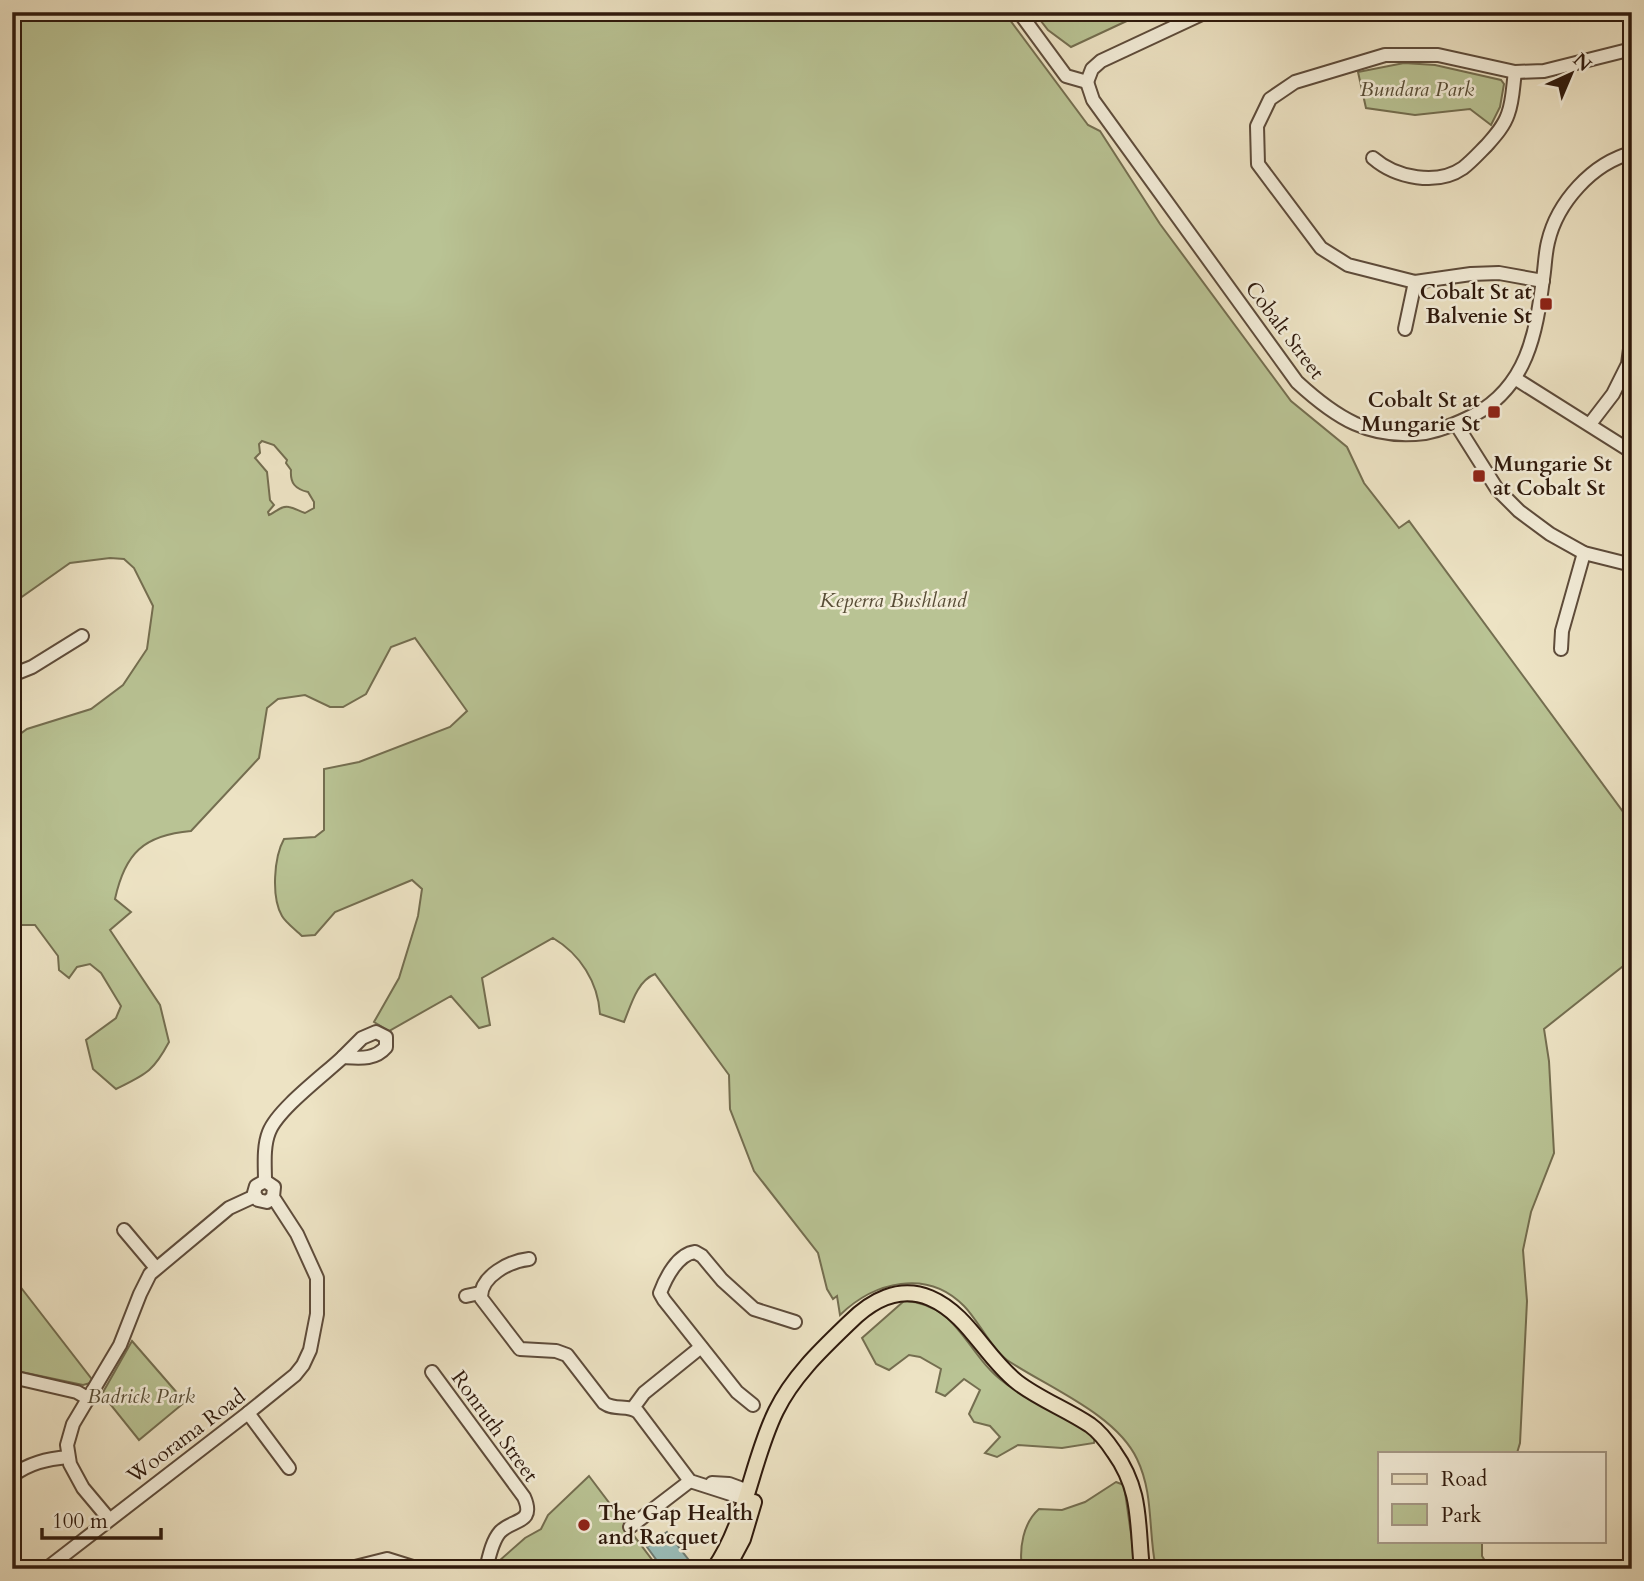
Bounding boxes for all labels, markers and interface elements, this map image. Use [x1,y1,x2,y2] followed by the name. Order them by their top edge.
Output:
[1536,38,1606,108] north arrow
[1567,47,1597,78] text: N
[1360,75,1475,104] park label: Bundara Park
[1238,275,1331,386] street label: Cobalt Street
[1420,278,1533,331] place label: Cobalt St at Balvenie St
[1538,296,1554,312] marker: Cobalt St at Balvenie St
[1361,386,1481,439] place label: Cobalt St at Mungarie St
[1486,404,1502,420] marker: Cobalt St at Mungarie St
[1493,450,1612,503] place label: Mungarie St at Cobalt St
[1471,468,1487,484] marker: Mungarie St at Cobalt St
[819,586,967,615] park label: Keperra Bushland
[444,1365,545,1488] street label: Ronruth Street
[87,1382,196,1411] park label: Badrick Park
[120,1382,251,1491] street label: Woorama Road
[1378,1452,1606,1542] legend
[1441,1465,1487,1494] text: Road
[42,1497,161,1541] scale bar
[598,1499,753,1552] place label: The Gap Health and Racquet
[1441,1501,1482,1530] text: Park
[52,1507,108,1536] text: 100 m
[576,1517,592,1533] marker: The Gap Health and Racquet

